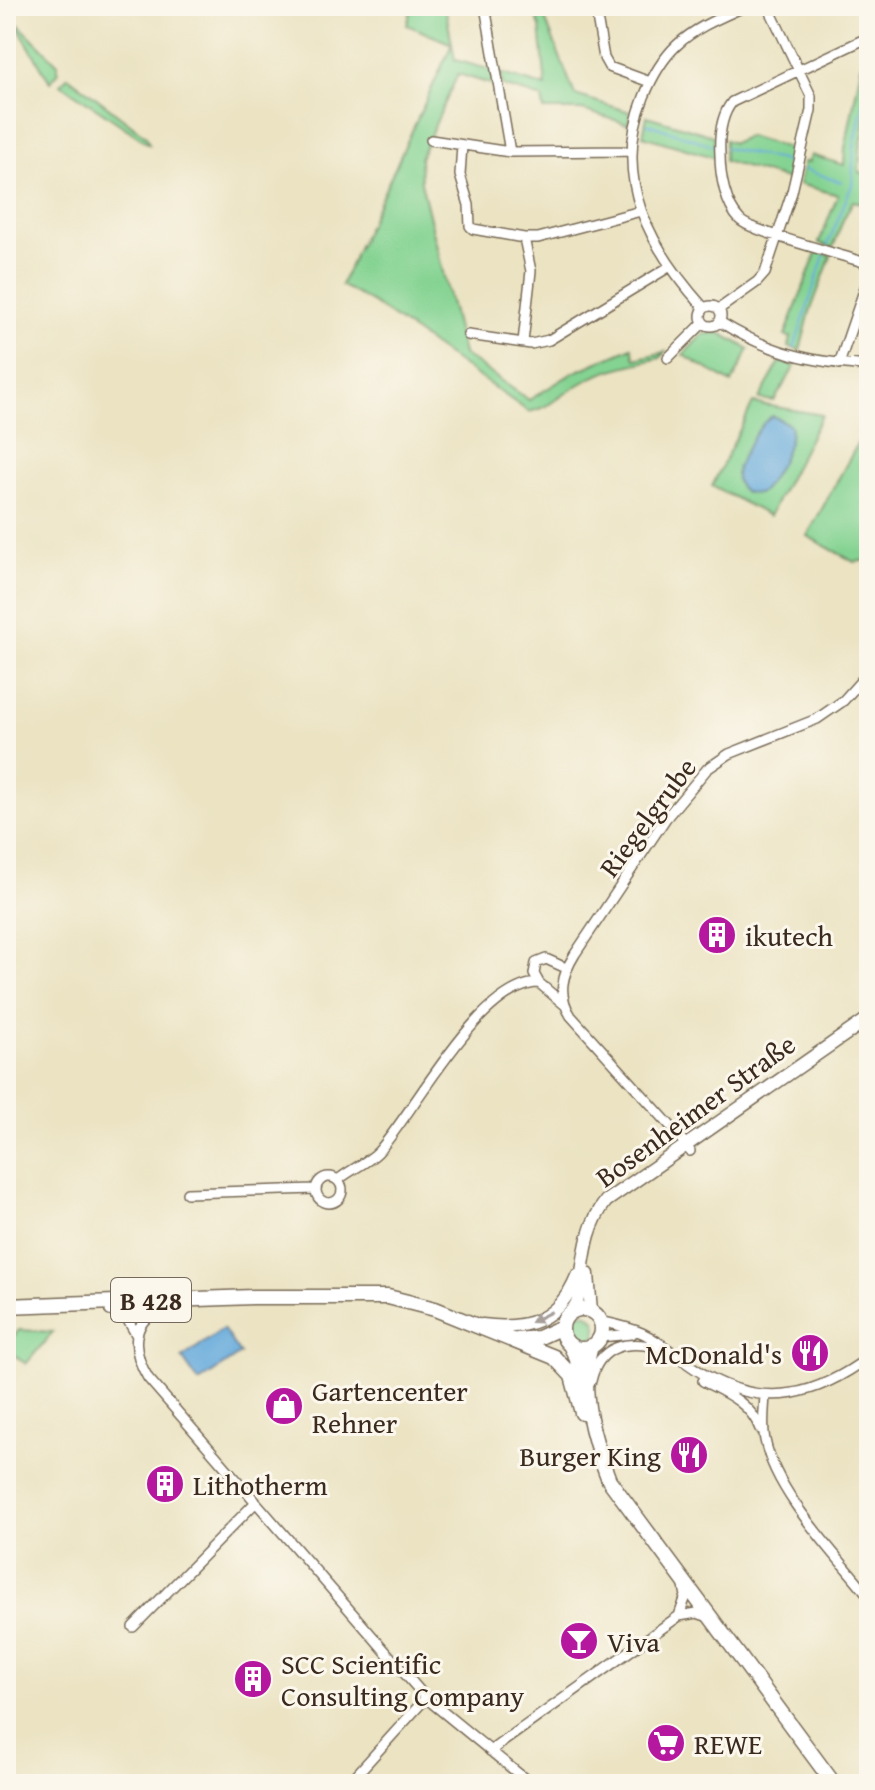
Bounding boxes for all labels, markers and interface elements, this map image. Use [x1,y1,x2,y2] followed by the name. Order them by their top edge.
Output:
[588,749,706,885] street label: Riegelgrube
[696,914,738,956] building icon: ikutech
[745,915,833,956] place label: ikutech
[587,1023,803,1197] street label: Bosenheimer Straße
[111,1278,191,1322] road number: B 428
[530,1311,553,1324] one-way arrow
[789,1332,831,1374] restaurant icon: McDonald's
[645,1333,782,1374] place label: McDonald's
[312,1370,468,1443] place label: Gartencenter Rehner
[263,1385,305,1427] shop icon: Gartencenter Rehner
[668,1434,710,1476] restaurant icon: Burger King
[520,1435,661,1476] place label: Burger King
[144,1463,186,1505] building icon: Lithotherm
[193,1464,328,1505] place label: Lithotherm
[558,1620,600,1662] bar icon: Viva
[607,1621,661,1662] place label: Viva
[281,1643,524,1716] place label: SCC Scientific Consulting Company
[232,1658,274,1700] building icon: SCC Scientific Consulting Company
[645,1722,687,1764] supermarket icon: REWE
[694,1723,762,1764] place label: REWE

